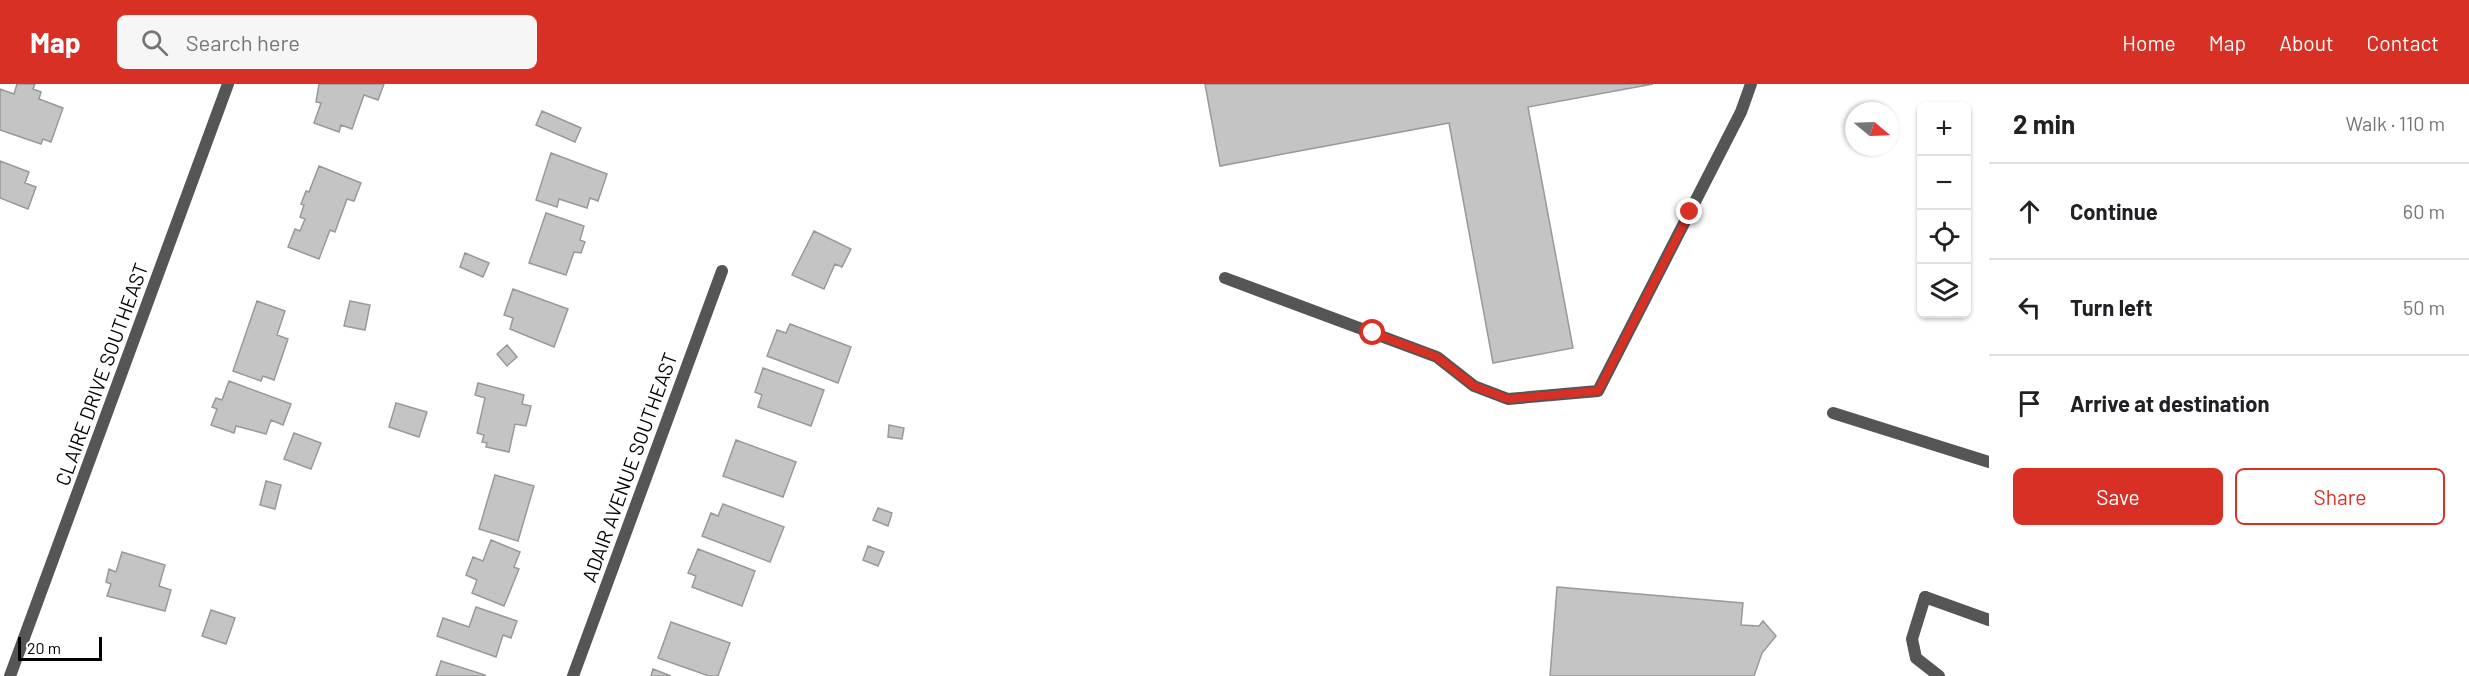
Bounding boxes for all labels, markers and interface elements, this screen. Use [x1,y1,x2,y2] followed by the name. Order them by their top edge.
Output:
[117,15,537,69] search box
[30,25,81,59] text: Map
[138,26,171,59] icon: search
[186,29,300,55] text: Search here
[2122,30,2176,55] text: Home
[2209,30,2246,55] text: Map
[2279,30,2334,55] text: About
[2367,30,2439,55] text: Contact
[1845,102,1899,156] north arrow
[1917,102,1971,318] map controls
[1917,102,1971,156] button: +
[2013,108,2075,139] text: 2 min
[2345,111,2445,135] text: Walk · 110 m
[1917,156,1971,210] button: −
[2013,195,2046,228] icon: ahead
[1676,198,1702,224] route end
[2070,198,2158,224] text: Continue
[2403,199,2445,223] text: 60 m
[1917,210,1971,264] button: locate
[50,259,152,489] street label: CLAIRE DRIVE SOUTHEAST
[1917,264,1971,318] button: layers
[2013,291,2046,324] icon: left
[2070,294,2153,320] text: Turn left
[2403,295,2445,319] text: 50 m
[1359,319,1385,345] route start
[576,349,682,585] street label: ADAIR AVENUE SOUTHEAST
[2013,387,2046,420] icon: arrive
[2070,390,2269,416] text: Arrive at destination
[2013,468,2223,525] button: Save
[2235,468,2445,525] button: Share
[18,634,102,662] scale bar
[27,638,61,657] text: 20 m

